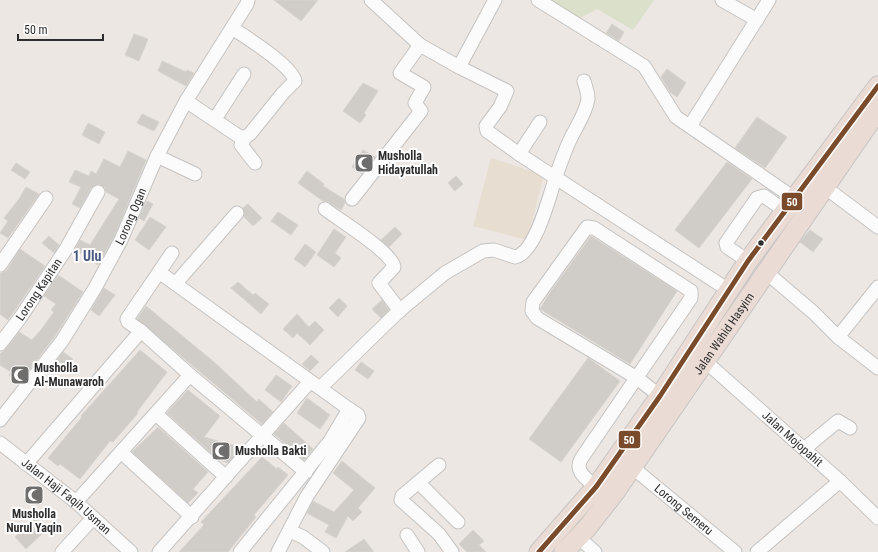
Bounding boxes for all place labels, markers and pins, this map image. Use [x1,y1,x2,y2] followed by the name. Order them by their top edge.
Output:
[378,149,438,177] place label: Musholla Hidayatullah
[353,152,375,174] mosque icon: Musholla Hidayatullah
[756,238,766,248] unlabelled marker
[34,361,104,389] place label: Musholla Al-Munawaroh
[9,364,31,386] mosque icon: Musholla Al-Munawaroh
[210,440,232,462] mosque icon: Musholla Bakti
[235,444,307,458] place label: Musholla Bakti
[23,484,45,506] mosque icon: Musholla Nurul Yaqin
[6,507,62,535] place label: Musholla Nurul Yaqin

